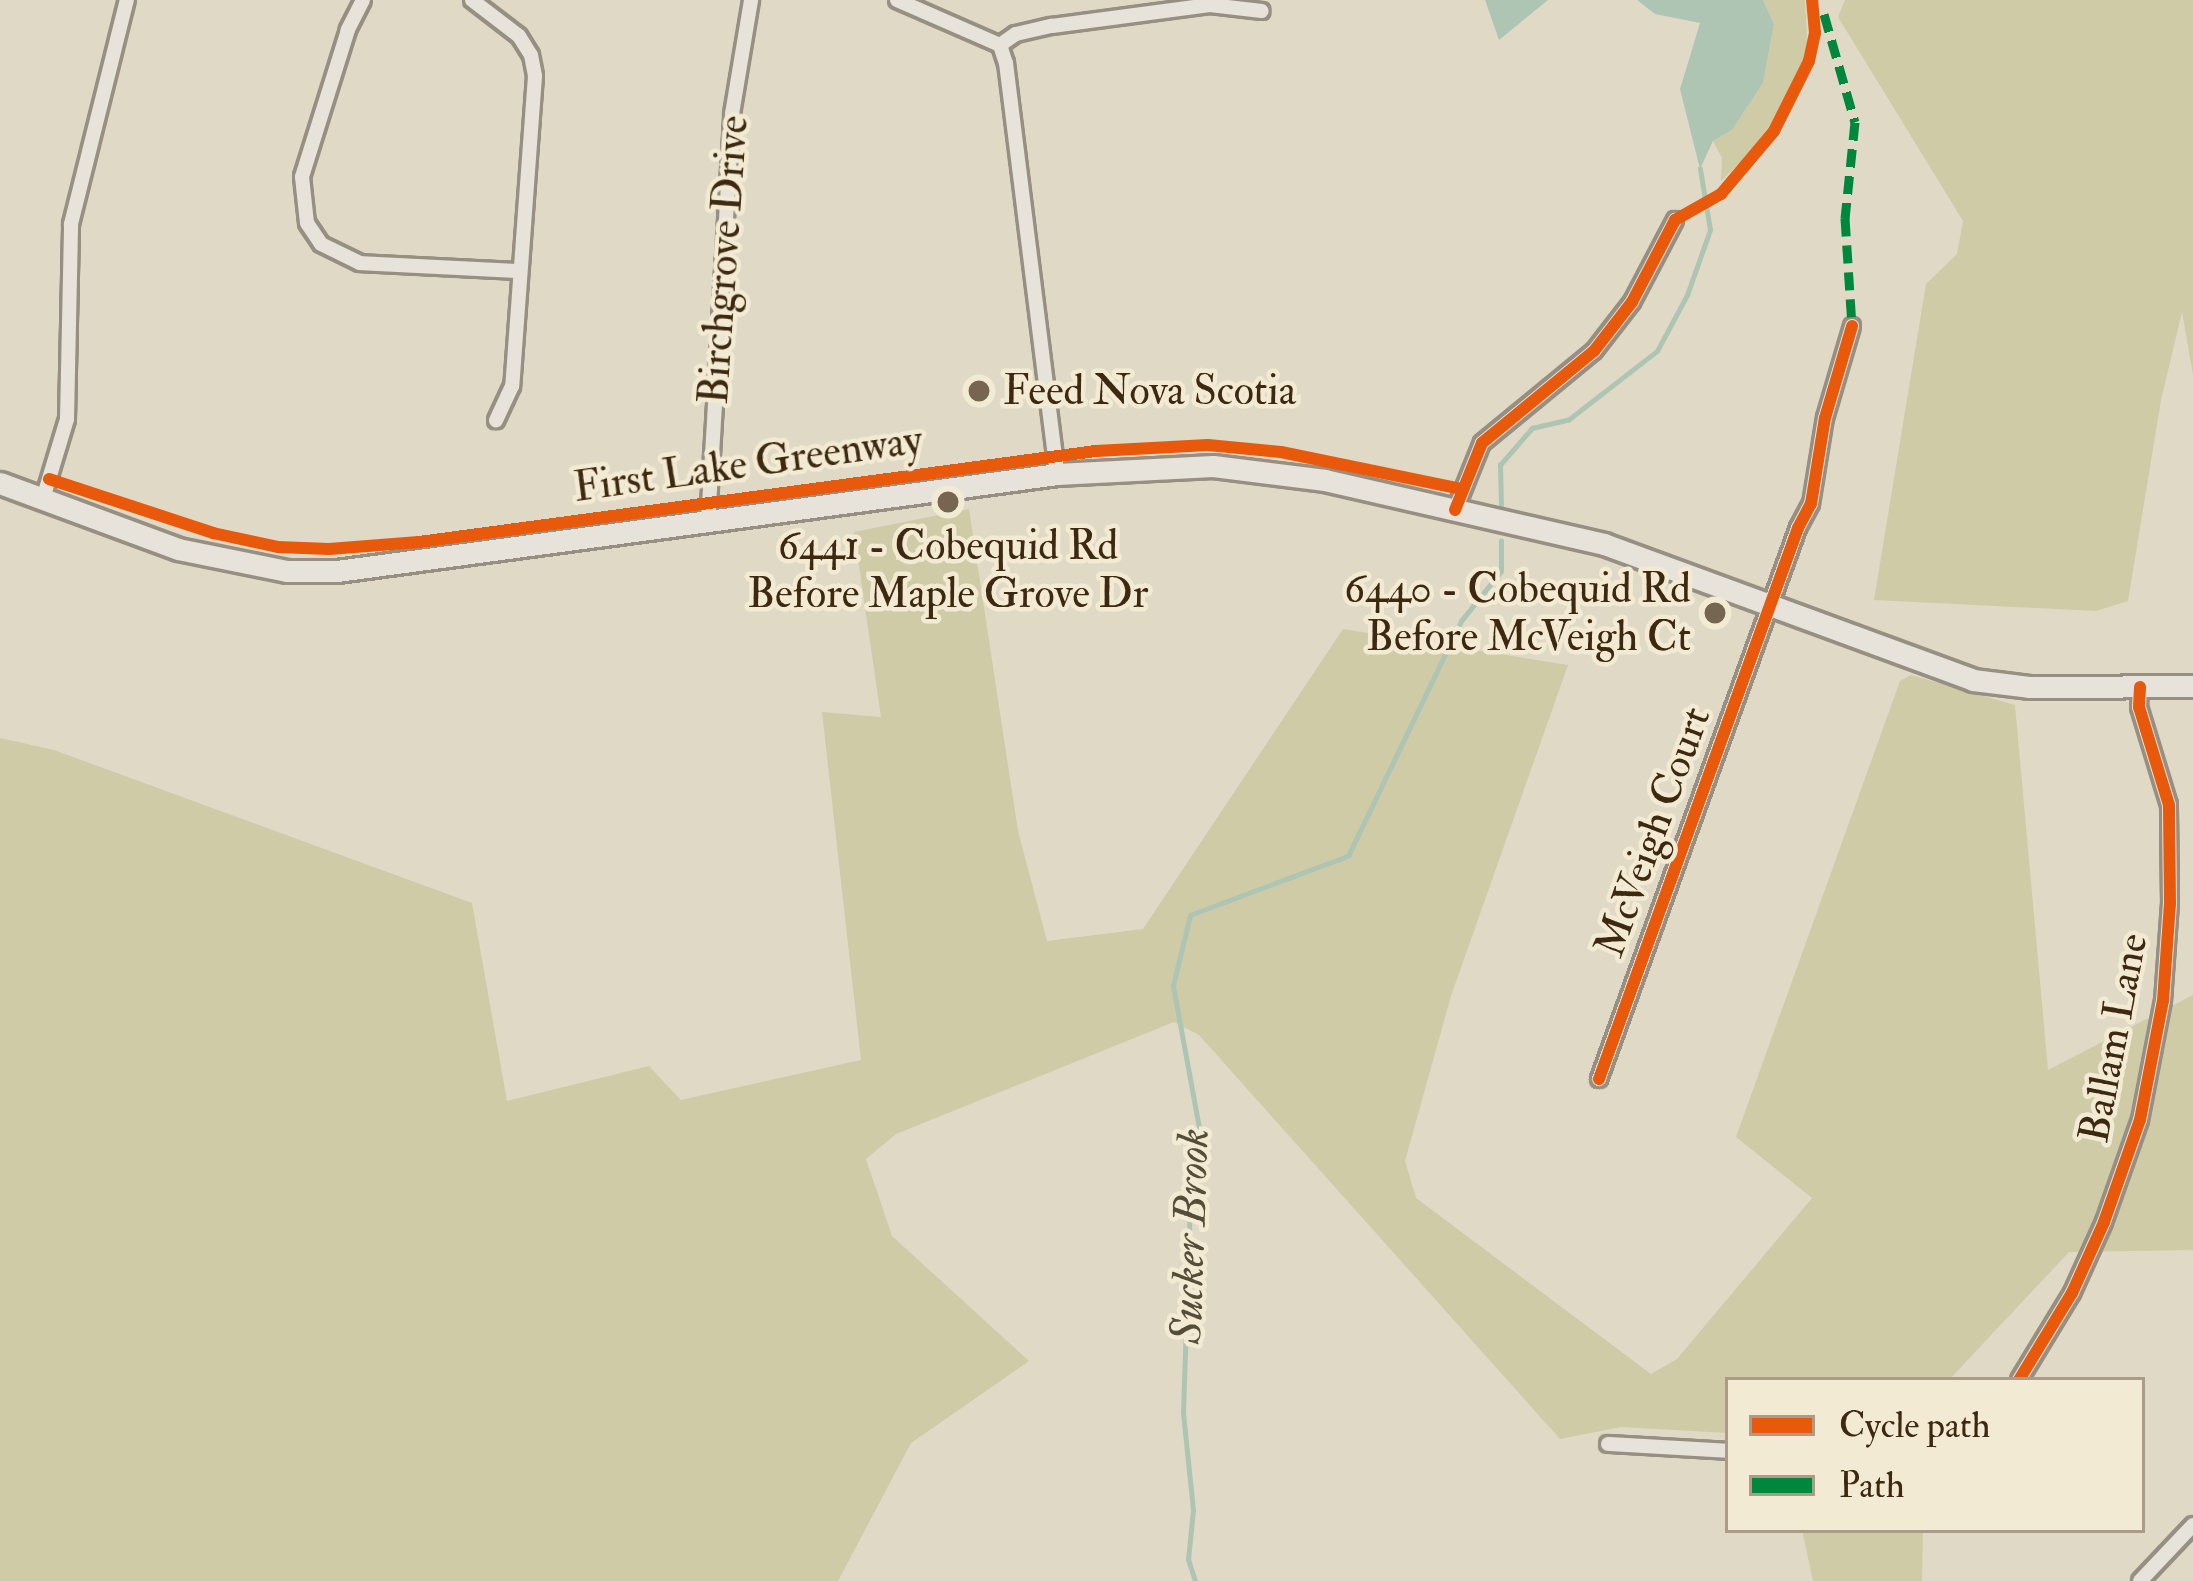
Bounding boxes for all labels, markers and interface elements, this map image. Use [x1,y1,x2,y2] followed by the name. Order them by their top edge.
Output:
[689,114,759,406] street label: Birchgrove Drive
[1003,366,1296,416] place label: Feed Nova Scotia
[966,378,992,404] marker: Feed Nova Scotia
[571,415,925,513] street label: First Lake Greenway
[935,489,961,515] marker: 6441 - Cobequid Rd Before Maple Grove Dr
[748,521,1148,620] place label: 6441 - Cobequid Rd Before Maple Grove Dr
[1344,564,1691,662] place label: 6440 - Cobequid Rd Before McVeigh Ct
[1702,600,1728,626] marker: 6440 - Cobequid Rd Before McVeigh Ct
[1585,700,1721,964] street label: McVeigh Court
[2069,929,2159,1147] street label: Ballam Lane
[1160,1127,1222,1345] water label: Sucker Brook
[1725,1377,2145,1533] legend
[1839,1403,1990,1448] text: Cycle path
[1839,1463,1905,1508] text: Path

